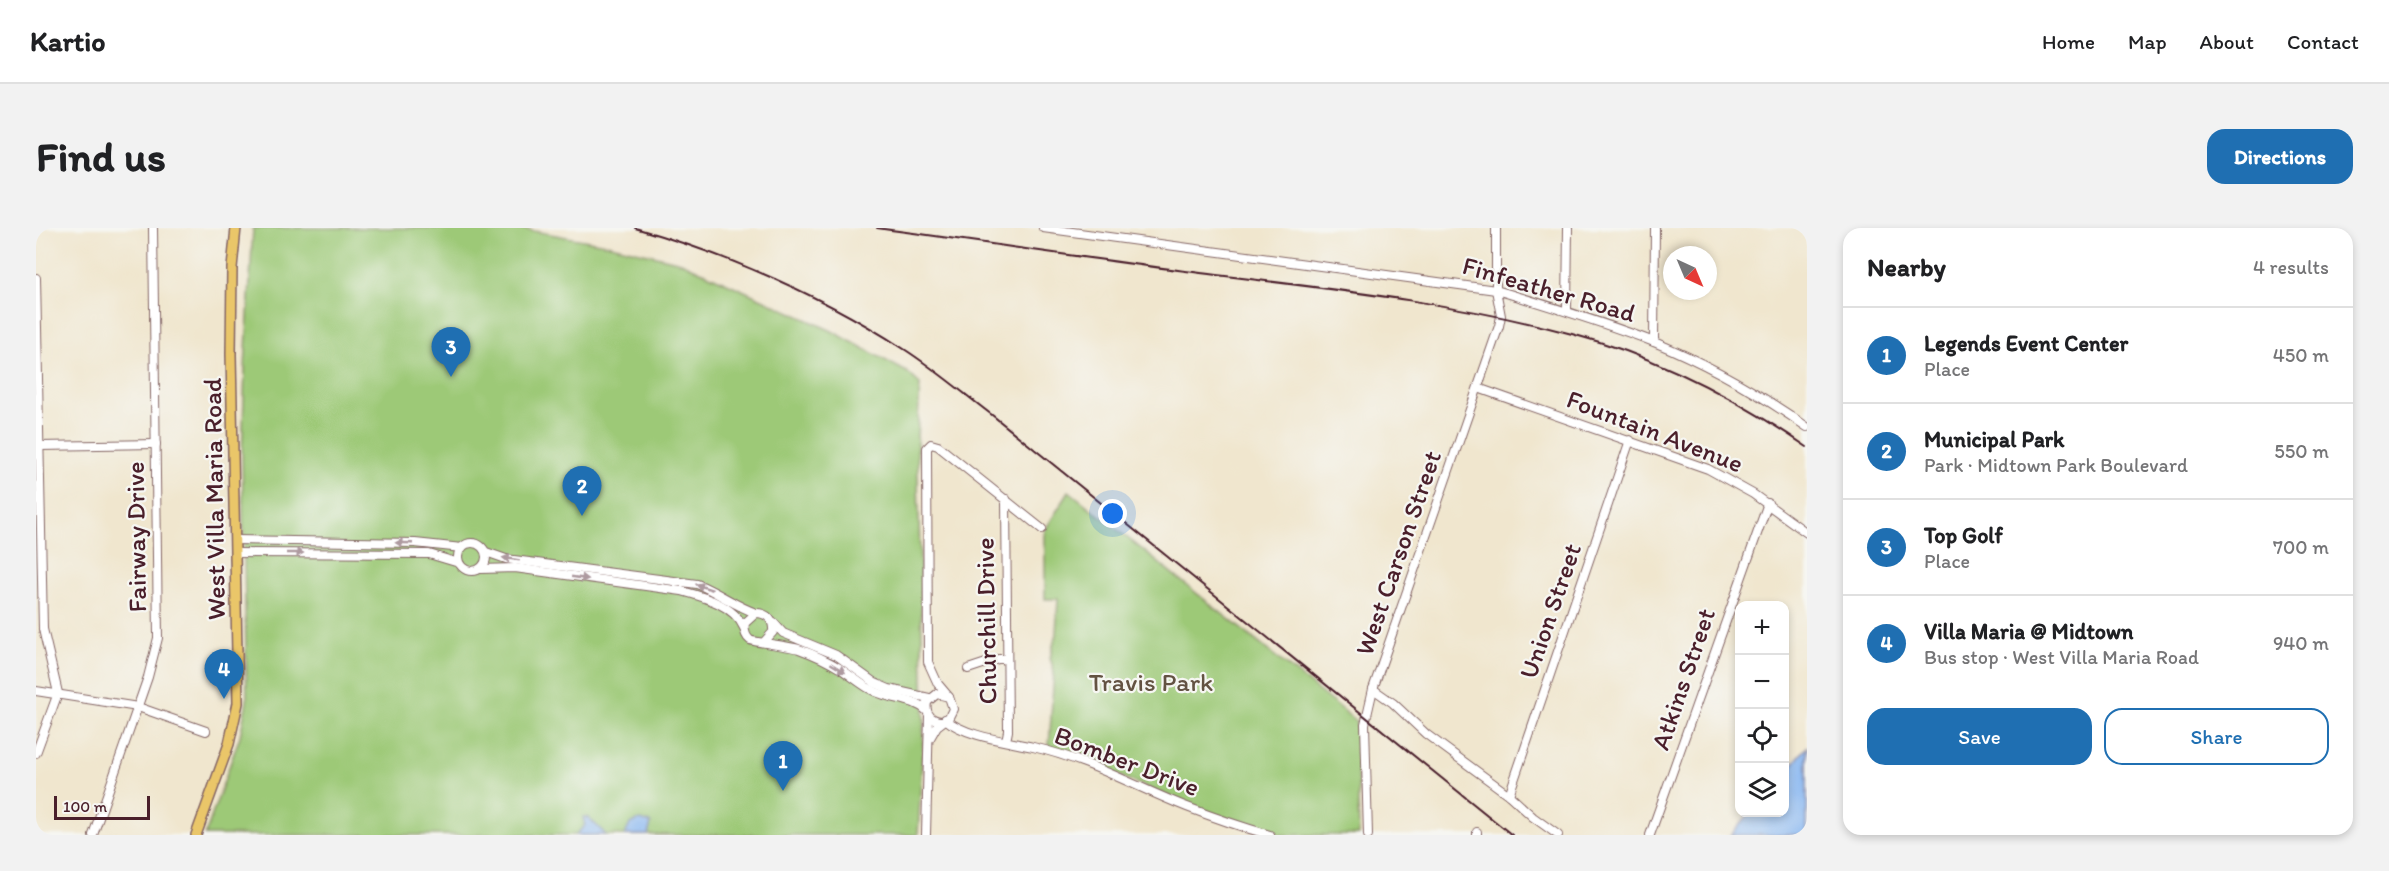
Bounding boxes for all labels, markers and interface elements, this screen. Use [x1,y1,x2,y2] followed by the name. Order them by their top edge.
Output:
[30,24,105,58] text: Kartio
[2042,29,2095,54] text: Home
[2128,29,2167,54] text: Map
[2200,29,2254,54] text: About
[2287,29,2359,54] text: Contact
[2207,129,2353,184] button: Directions
[36,131,166,182] text: Find us
[1663,246,1717,300] north arrow
[1459,249,1639,329] street label: Finfeather Road
[1867,251,1946,283] text: Nearby
[2253,255,2329,279] text: 4 results
[432,328,470,377] pin: 3
[1924,330,2128,357] text: Legends Event Center
[1882,343,1891,367] text: 1
[2273,343,2329,367] text: 450 m
[1924,357,1970,381] text: Place
[196,377,232,621] street label: West Villa Maria Road
[1562,383,1748,479] street label: Fountain Avenue
[1924,426,2064,453] text: Municipal Park
[1881,439,1892,463] text: 2
[2274,439,2329,463] text: 550 m
[1348,446,1448,660] street label: West Carson Street
[1924,453,2188,477] text: Park · Midtown Park Boulevard
[119,461,153,613] street label: Fairway Drive
[562,466,602,516] pin: 2
[1098,499,1127,528] your location
[1924,522,2003,549] text: Top Golf
[1881,535,1892,559] text: 3
[2273,535,2329,559] text: 700 m
[969,537,1003,705] street label: Churchill Drive
[394,538,413,548] one-way arrow
[1512,539,1588,683] street label: Union Street
[285,548,304,558] one-way arrow
[1924,549,1970,573] text: Place
[502,555,521,564] one-way arrow
[571,574,590,583] one-way arrow
[695,582,713,592] one-way arrow
[1735,601,1789,817] map controls
[1735,601,1789,655] button: +
[1644,604,1722,754] street label: Atkins Street
[1924,618,2134,645] text: Villa Maria @ Midtown
[1880,631,1893,655] text: 4
[2273,631,2329,655] text: 940 m
[1924,645,2199,669] text: Bus stop · West Villa Maria Road
[204,650,243,699] pin: 4
[1735,655,1789,709] button: −
[830,662,846,673] one-way arrow
[1089,666,1213,698] park label: Travis Park
[1867,708,2092,765] button: Save
[2104,708,2329,765] button: Share
[1735,709,1789,763] button: locate
[1050,719,1204,803] street label: Bomber Drive
[764,742,802,791] pin: 1
[1735,763,1789,817] button: layers
[54,793,150,820] scale bar
[63,797,107,816] text: 100 m

